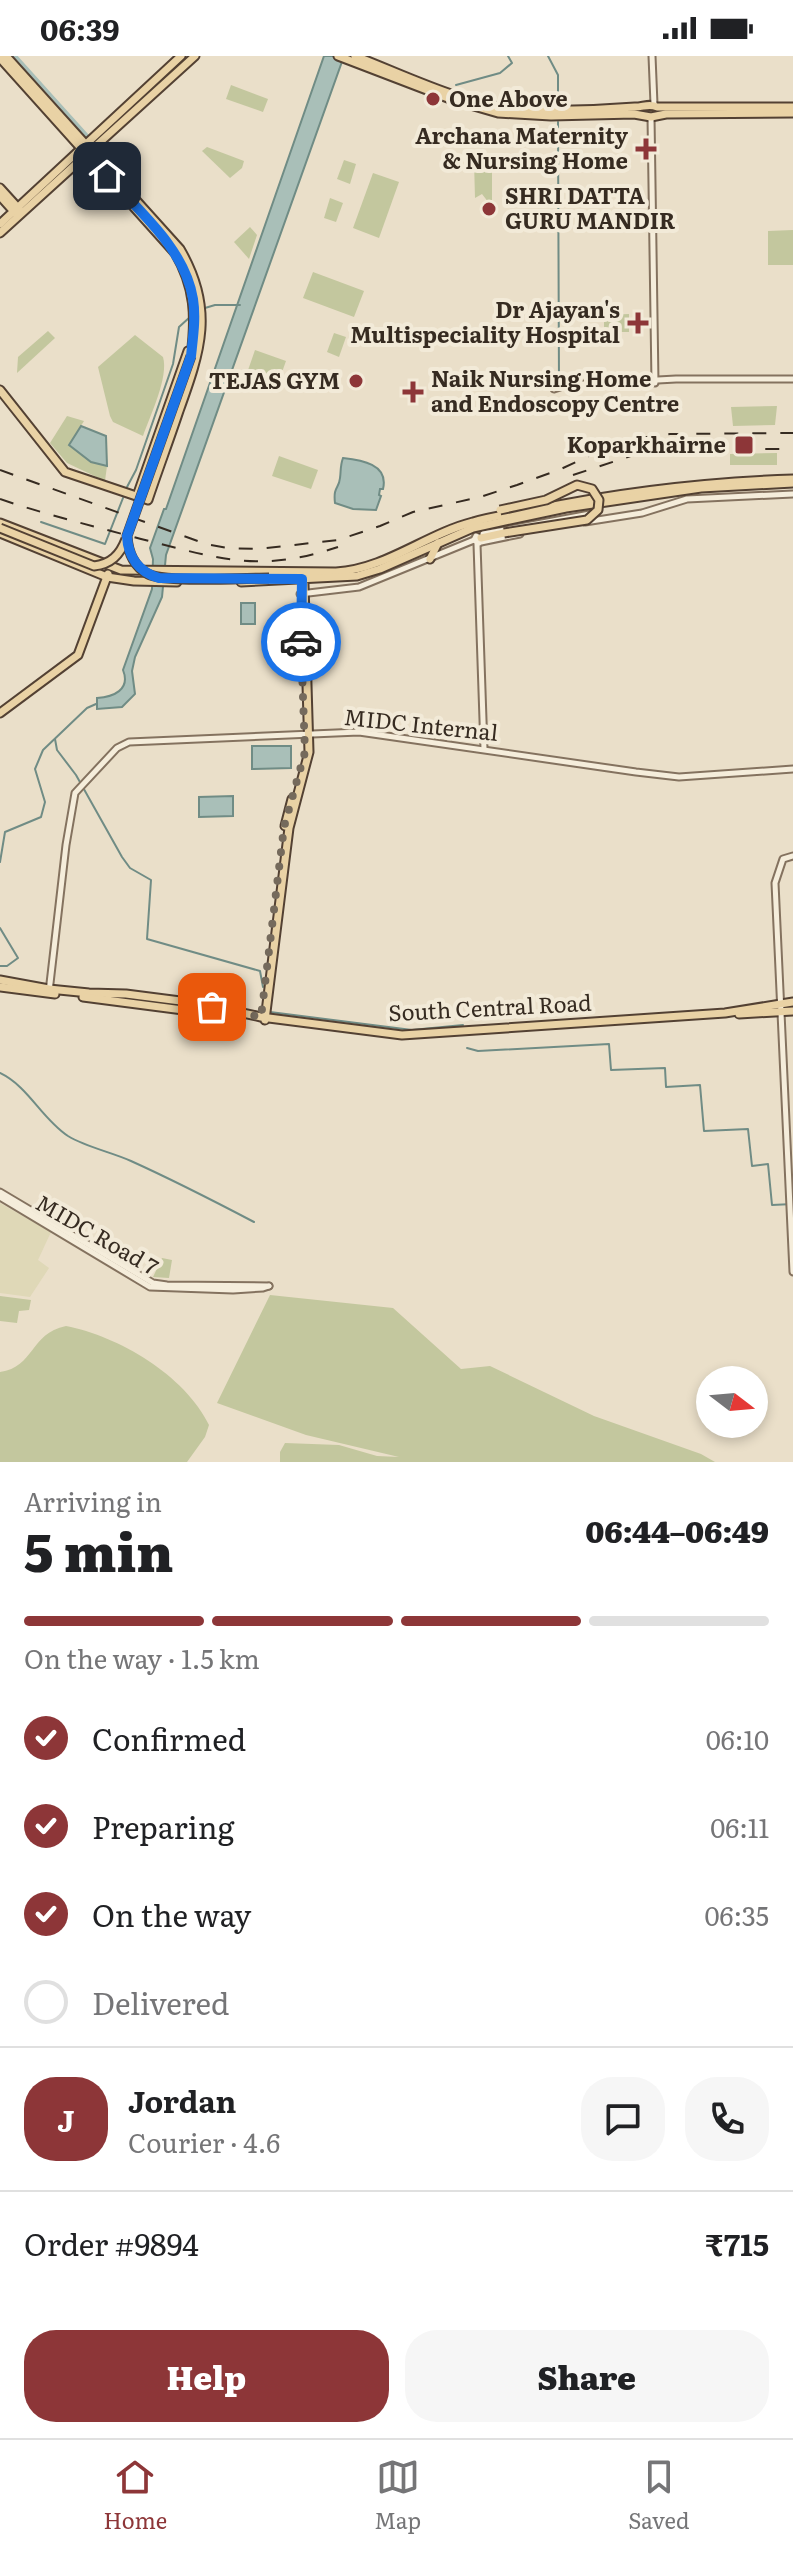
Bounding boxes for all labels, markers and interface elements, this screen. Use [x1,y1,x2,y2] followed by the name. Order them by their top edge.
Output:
[40,6,120,50] text: 06:39
[449,81,568,114] place label: One Above
[424,90,442,108] marker: One Above
[415,118,629,176] place label: Archana Maternity & Nursing Home
[635,138,657,160] marker: Archana Maternity & Nursing Home
[73,142,141,210] pin
[85,154,129,198] icon: home
[505,178,676,236] place label: SHRI DATTA GURU MANDIR
[480,200,498,218] marker: SHRI DATTA GURU MANDIR
[350,292,620,350] place label: Dr Ajayan's Multispeciality Hospital
[627,312,649,334] marker: Dr Ajayan's Multispeciality Hospital
[431,361,679,419] place label: Naik Nursing Home and Endoscopy Centre
[209,363,340,396] place label: TEJAS GYM
[347,372,365,390] marker: TEJAS GYM
[402,381,424,403] marker: Naik Nursing Home and Endoscopy Centre
[567,427,726,460] place label: Koparkhairne
[733,434,755,456] marker: Koparkhairne
[261,602,341,682] courier
[279,620,323,664] icon: car
[342,699,500,748] street label: MIDC Internal
[178,973,246,1041] pin
[190,985,234,1029] icon: bag
[387,985,592,1028] street label: South Central Road
[30,1185,165,1282] street label: MIDC Road 7
[696,1366,768,1438] north arrow
[696,1366,768,1438] map controls
[24,1481,162,1520] text: Arriving in
[585,1508,769,1552] text: 06:44–06:49
[24,1511,174,1588] text: 5 min
[24,1638,260,1677] text: On the way · 1.5 km
[24,1716,68,1760] icon: check
[92,1716,246,1760] text: Confirmed
[706,1719,769,1758] text: 06:10
[24,1804,68,1848] icon: check
[92,1804,234,1848] text: Preparing
[710,1807,769,1846] text: 06:11
[24,1892,68,1936] icon: check
[92,1892,251,1936] text: On the way
[704,1895,769,1934] text: 06:35
[92,1980,229,2024] text: Delivered
[581,2077,665,2161] button: chat
[685,2077,769,2161] button: phone
[128,2078,236,2122] text: Jordan
[57,2097,75,2141] text: J
[128,2122,280,2161] text: Courier · 4.6
[24,2221,199,2265] text: Order #9894
[705,2221,769,2265] text: ₹715
[24,2330,389,2422] button: Help
[405,2330,769,2422] button: Share
[104,2455,167,2536] tab: Home
[374,2455,421,2536] tab: Map
[628,2455,689,2536] tab: Saved

